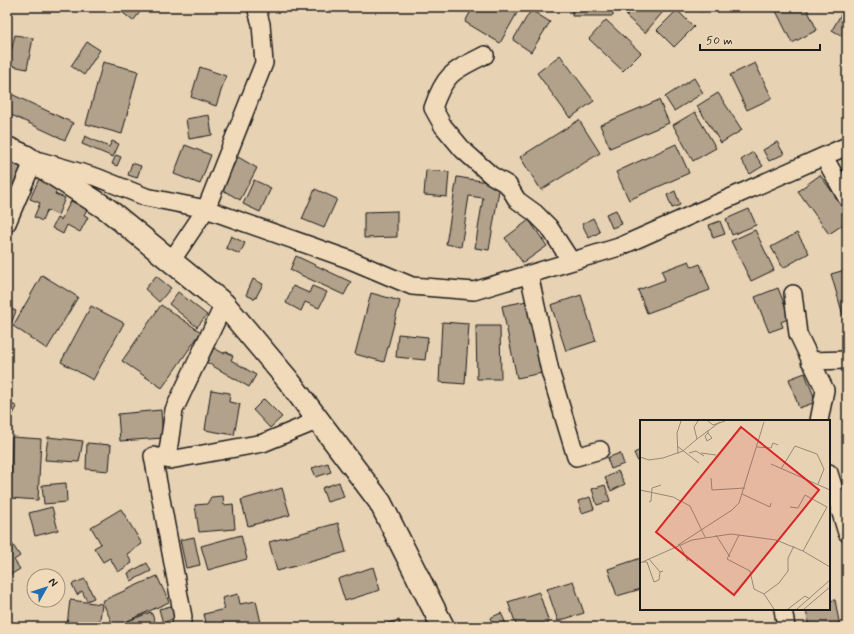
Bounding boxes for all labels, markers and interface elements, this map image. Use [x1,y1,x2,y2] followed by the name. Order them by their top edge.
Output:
[700,26,820,52] scale bar
[706,33,733,49] text: 50 m
[640,420,830,610] inset map
[26,568,66,608] north arrow
[45,575,61,590] text: N

